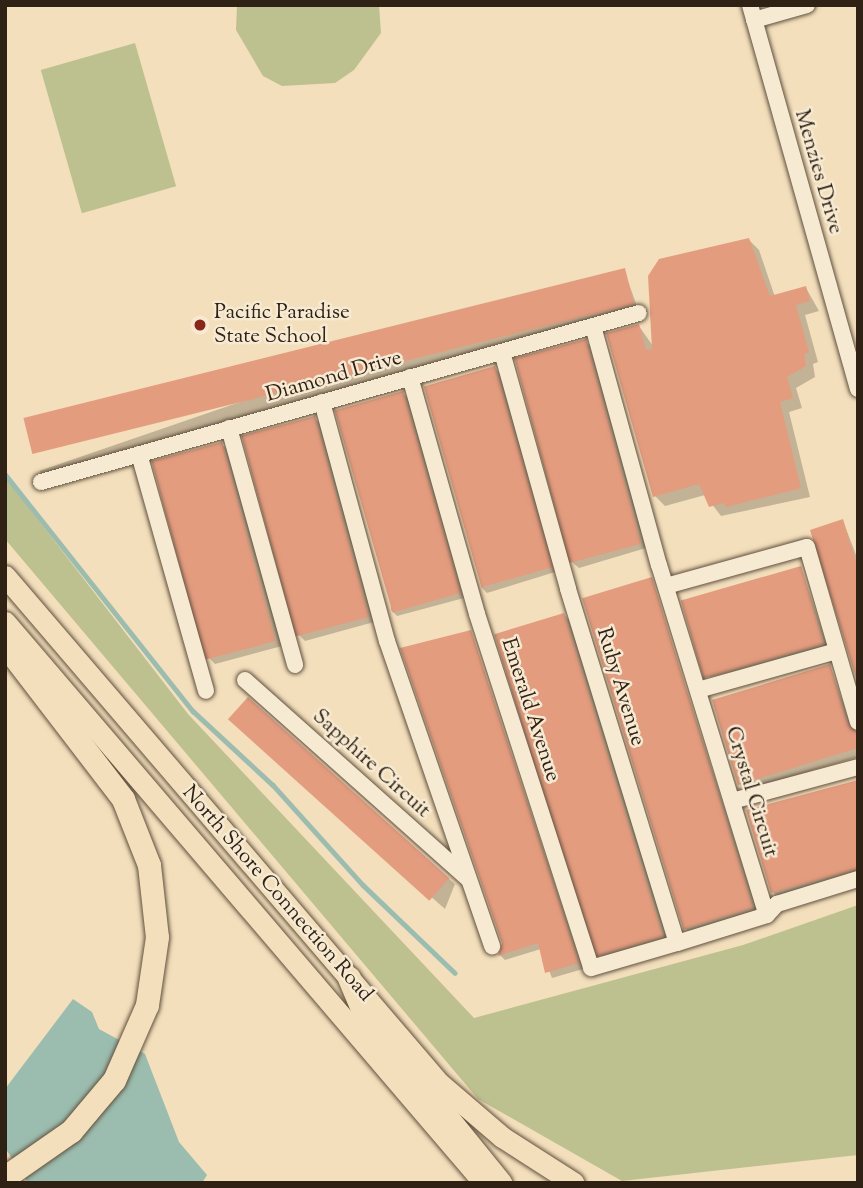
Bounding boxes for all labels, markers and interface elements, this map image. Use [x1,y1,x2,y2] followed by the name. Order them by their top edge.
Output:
[788,107,848,237] street label: Menzies Drive
[214,300,350,350] place label: Pacific Paradise State School
[192,317,208,333] marker: Pacific Paradise State School
[263,346,405,408] street label: Diamond Drive
[590,625,650,749] street label: Ruby Avenue
[495,635,565,785] street label: Emerald Avenue
[307,704,435,824] street label: Sapphire Circuit
[719,724,783,860] street label: Crystal Circuit
[176,781,378,1007] street label: North Shore Connection Road

